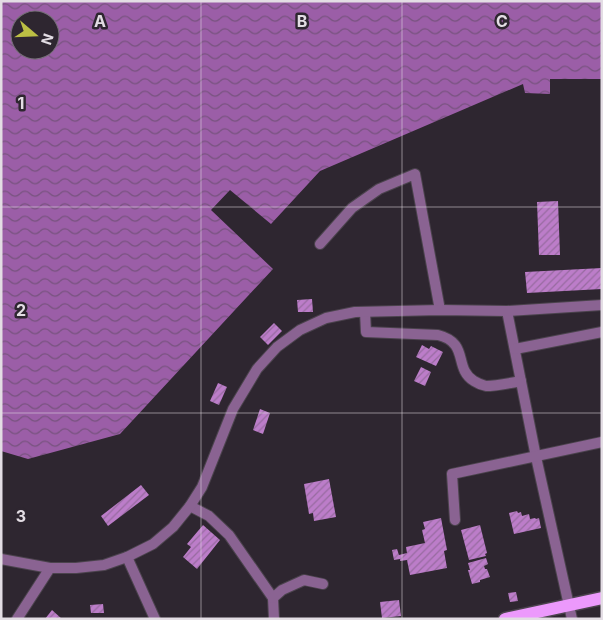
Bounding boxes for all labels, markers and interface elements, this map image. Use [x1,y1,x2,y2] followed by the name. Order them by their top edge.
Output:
[10,10,60,60] north arrow
[94,11,106,31] text: A
[297,11,307,31] text: B
[496,11,508,31] text: C
[38,32,58,47] text: N
[18,93,24,113] text: 1
[16,300,26,320] text: 2
[16,506,26,526] text: 3

